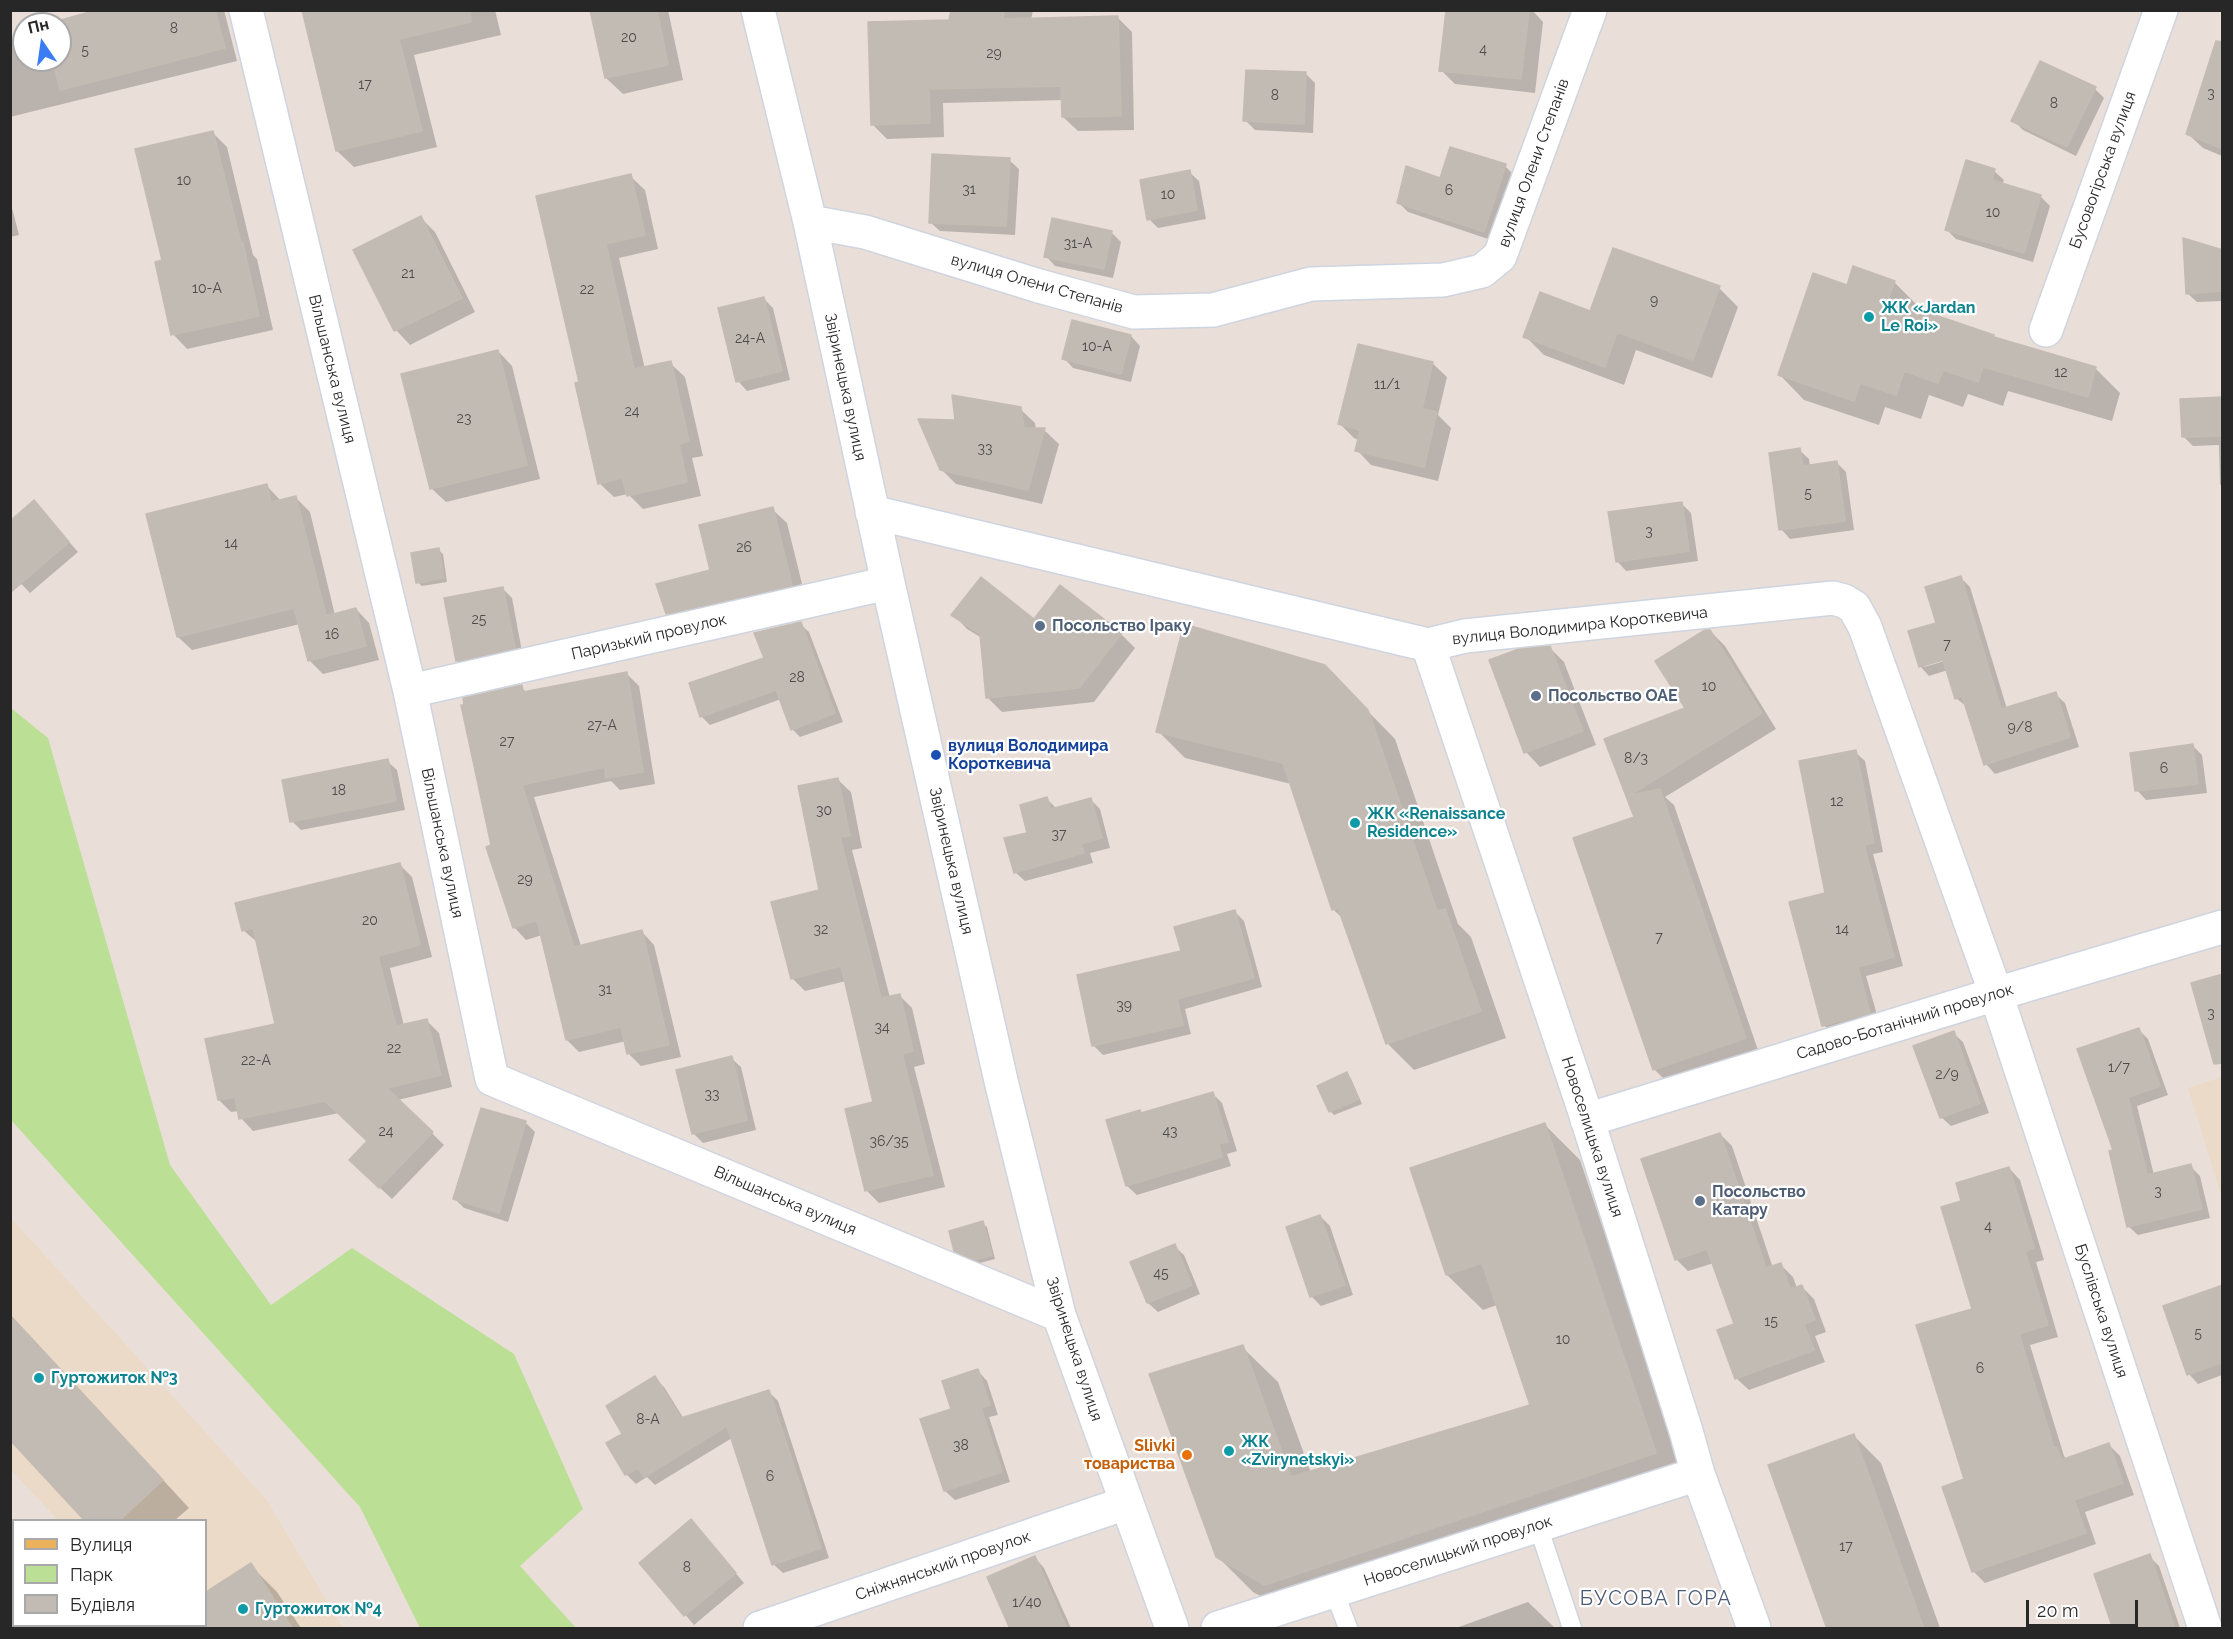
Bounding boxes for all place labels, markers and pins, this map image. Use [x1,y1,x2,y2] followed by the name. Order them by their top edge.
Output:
[1881,298,1976,336] place label: ЖК «Jardan Le Roi»
[1862,310,1876,324] marker: ЖК «Jardan Le Roi»
[1052,616,1191,636] place label: Посольство Іраку
[1033,619,1047,633] marker: Посольство Іраку
[1548,686,1678,706] place label: Посольство ОАЕ
[1529,689,1543,703] marker: Посольство ОАЕ
[948,736,1108,774] place label: вулиця Володимира Короткевича
[929,748,943,762] marker: вулиця Володимира Короткевича
[1367,804,1505,842] place label: ЖК «Renaissance Residence»
[1348,816,1362,830] marker: ЖК «Renaissance Residence»
[1712,1182,1806,1220] place label: Посольство Катару
[1693,1194,1707,1208] marker: Посольство Катару
[51,1368,178,1388] place label: Гуртожиток №3
[32,1371,46,1385] marker: Гуртожиток №3
[1241,1432,1354,1470] place label: ЖК «Zvirynetskyi»
[1084,1436,1175,1474] place label: Slivki товариства
[1222,1444,1236,1458] marker: ЖК «Zvirynetskyi»
[1180,1448,1194,1462] marker: Slivki товариства
[255,1599,382,1619] place label: Гуртожиток №4
[236,1602,250,1616] marker: Гуртожиток №4

